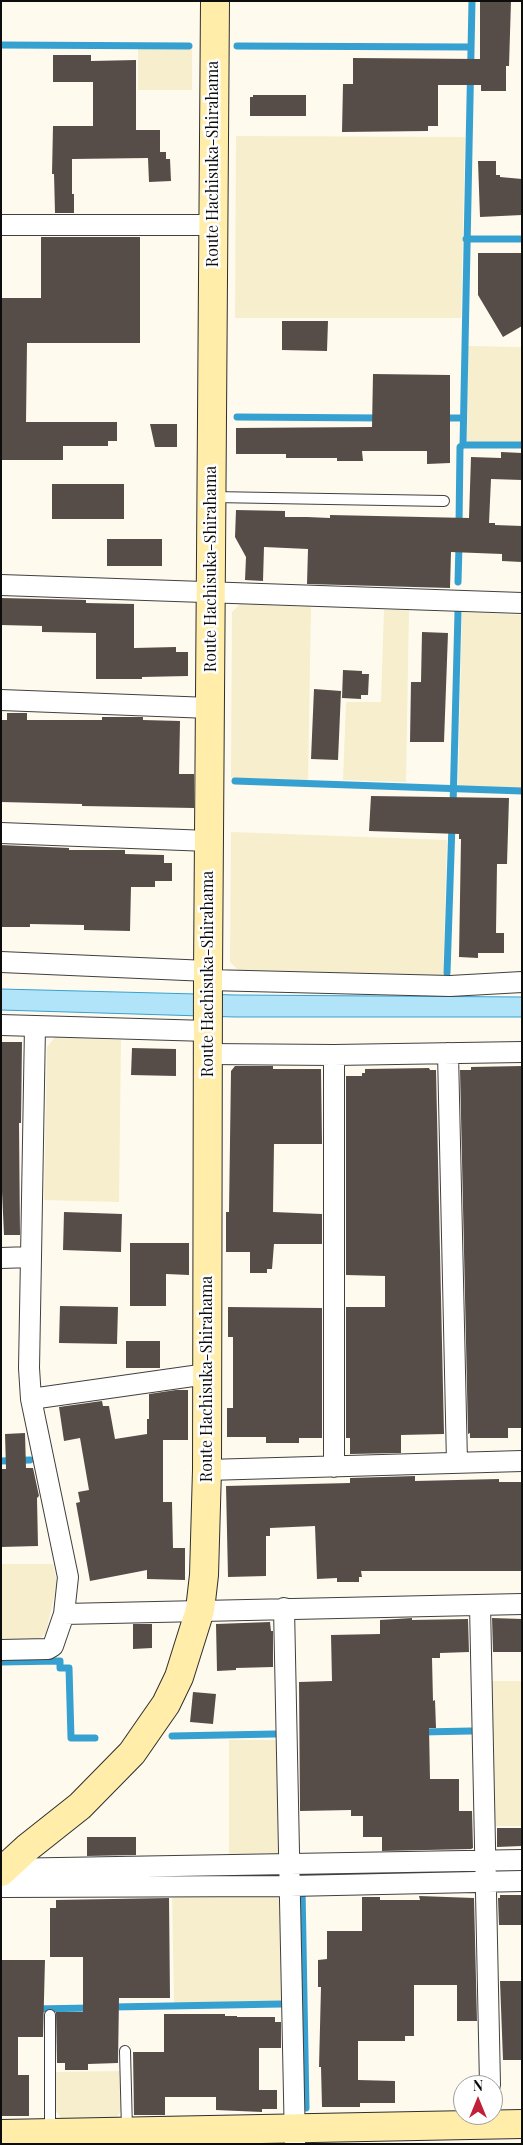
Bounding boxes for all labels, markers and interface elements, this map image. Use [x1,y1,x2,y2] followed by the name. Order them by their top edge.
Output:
[203,61,223,267] street label: Route Hachisuka-Shirahama
[201,466,221,672] street label: Route Hachisuka-Shirahama
[198,871,218,1077] street label: Route Hachisuka-Shirahama
[197,1276,217,1482] street label: Route Hachisuka-Shirahama
[453,2075,503,2125] north arrow
[473,2076,483,2095] text: N

